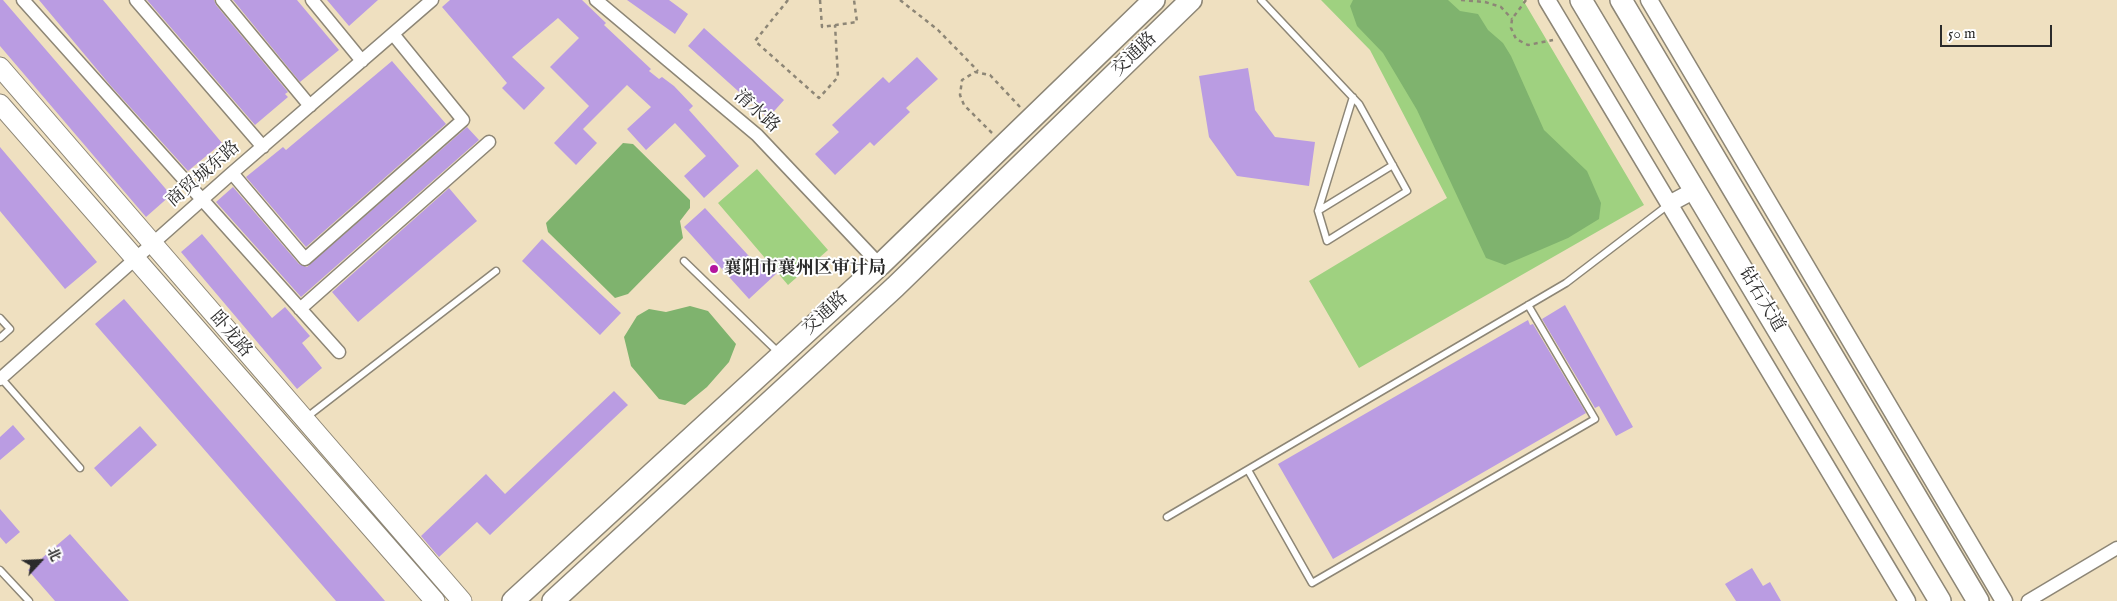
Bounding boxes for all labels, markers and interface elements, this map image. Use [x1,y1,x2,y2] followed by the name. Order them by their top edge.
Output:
[1942,15,2054,47] scale bar
[1948,24,1976,43] text: 50 m
[1108,28,1162,82] street label: 交通路
[729,86,783,138] street label: 淯水路
[163,137,245,213] street label: 商贸城东路
[724,258,886,280] place label: 襄阳市襄州区审计局
[708,263,720,275] marker: 襄阳市襄州区审计局
[1733,264,1789,336] street label: 钻石大道
[799,288,853,340] street label: 交通路
[204,308,256,362] street label: 卧龙路
[15,536,65,586] north arrow
[42,545,65,565] text: 北

